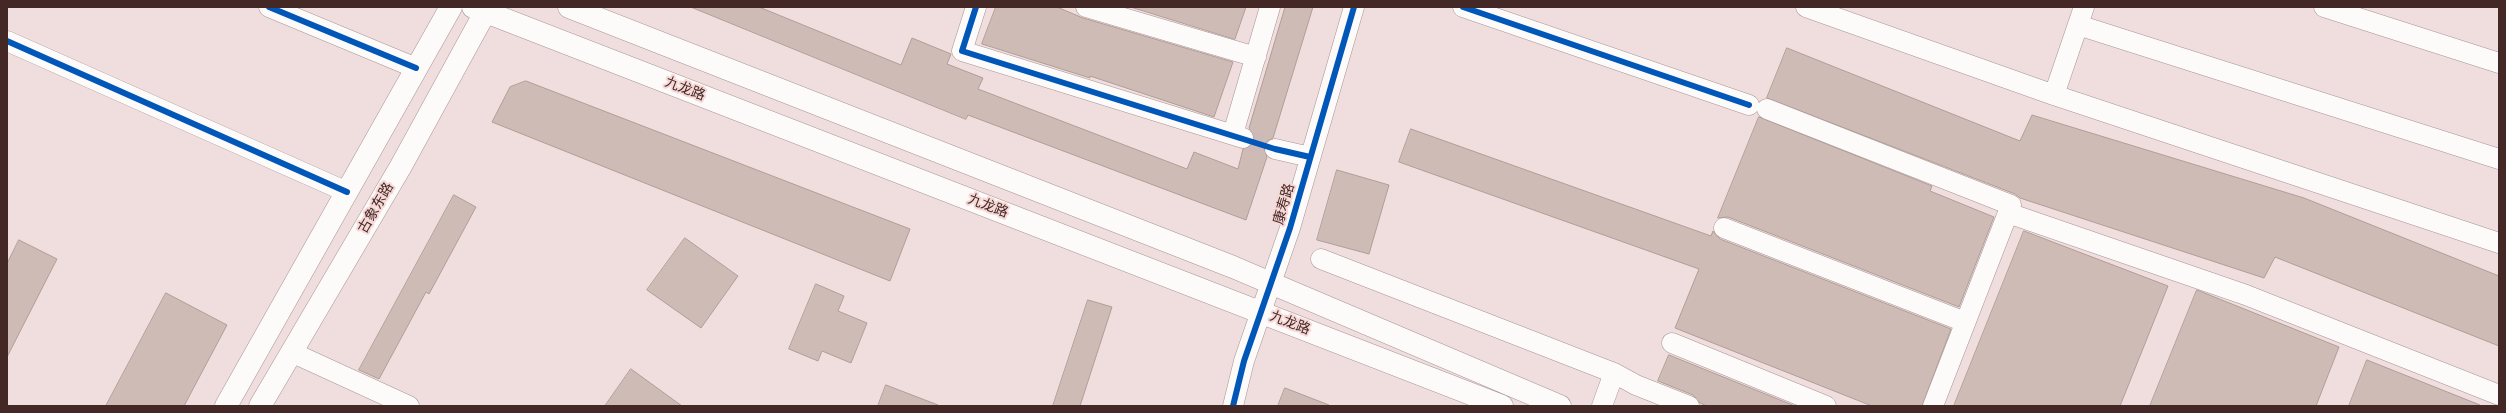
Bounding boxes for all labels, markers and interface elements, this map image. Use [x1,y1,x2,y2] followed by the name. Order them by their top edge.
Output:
[662,74,708,104] street label: 九龙路
[355,180,397,236] street label: 古象东路
[1270,181,1298,227] street label: 康寿路
[965,191,1011,221] street label: 九龙路
[1267,308,1313,338] street label: 九龙路

